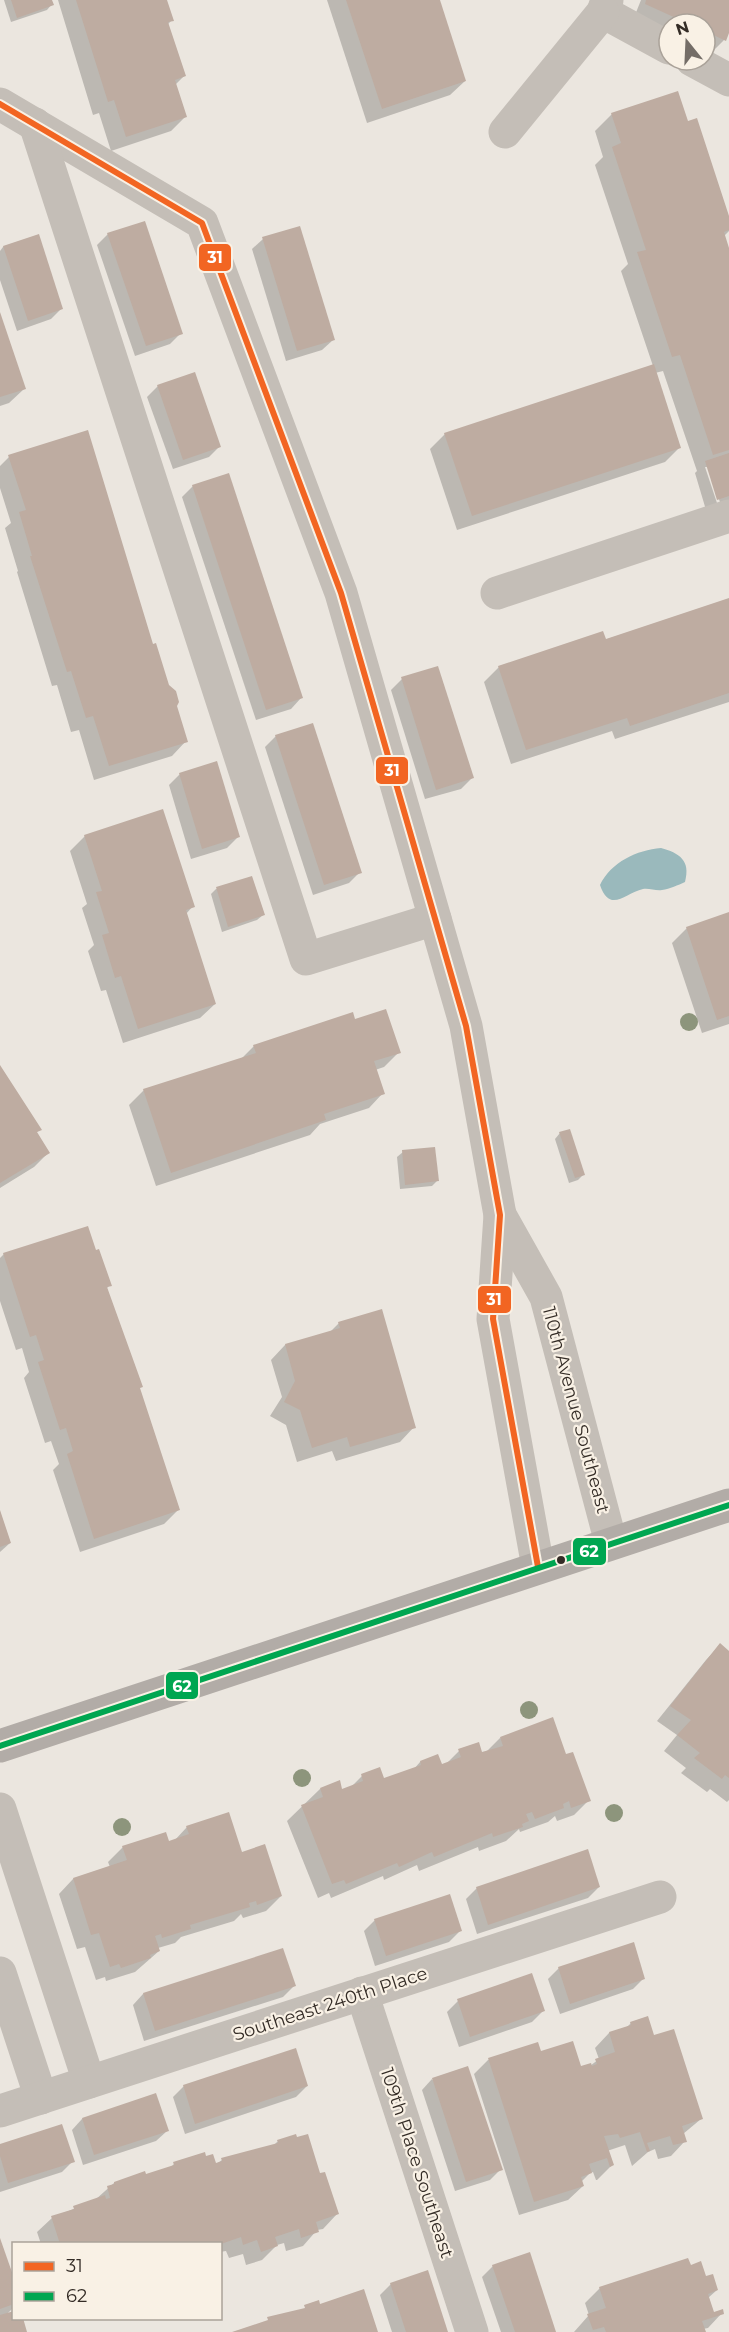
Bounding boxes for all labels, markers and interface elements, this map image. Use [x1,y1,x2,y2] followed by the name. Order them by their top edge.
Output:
[657,12,717,72] north arrow
[673,17,692,39] text: N
[198,243,232,272] line badge: 31
[206,248,223,267] text: 31
[375,756,409,785] line badge: 31
[383,761,400,780] text: 31
[477,1285,512,1314] line badge: 31
[485,1290,502,1309] text: 31
[538,1304,614,1516] street label: 110th Avenue Southeast
[572,1537,607,1566] line badge: 62
[579,1542,599,1561] text: 62
[555,1554,567,1566] unlabelled marker
[165,1671,199,1700] line badge: 62
[172,1677,192,1696] text: 62
[230,1962,430,2046] street label: Southeast 240th Place
[376,2065,458,2261] street label: 109th Place Southeast
[12,2242,222,2320] legend
[66,2255,83,2277] text: 31
[66,2285,87,2307] text: 62

